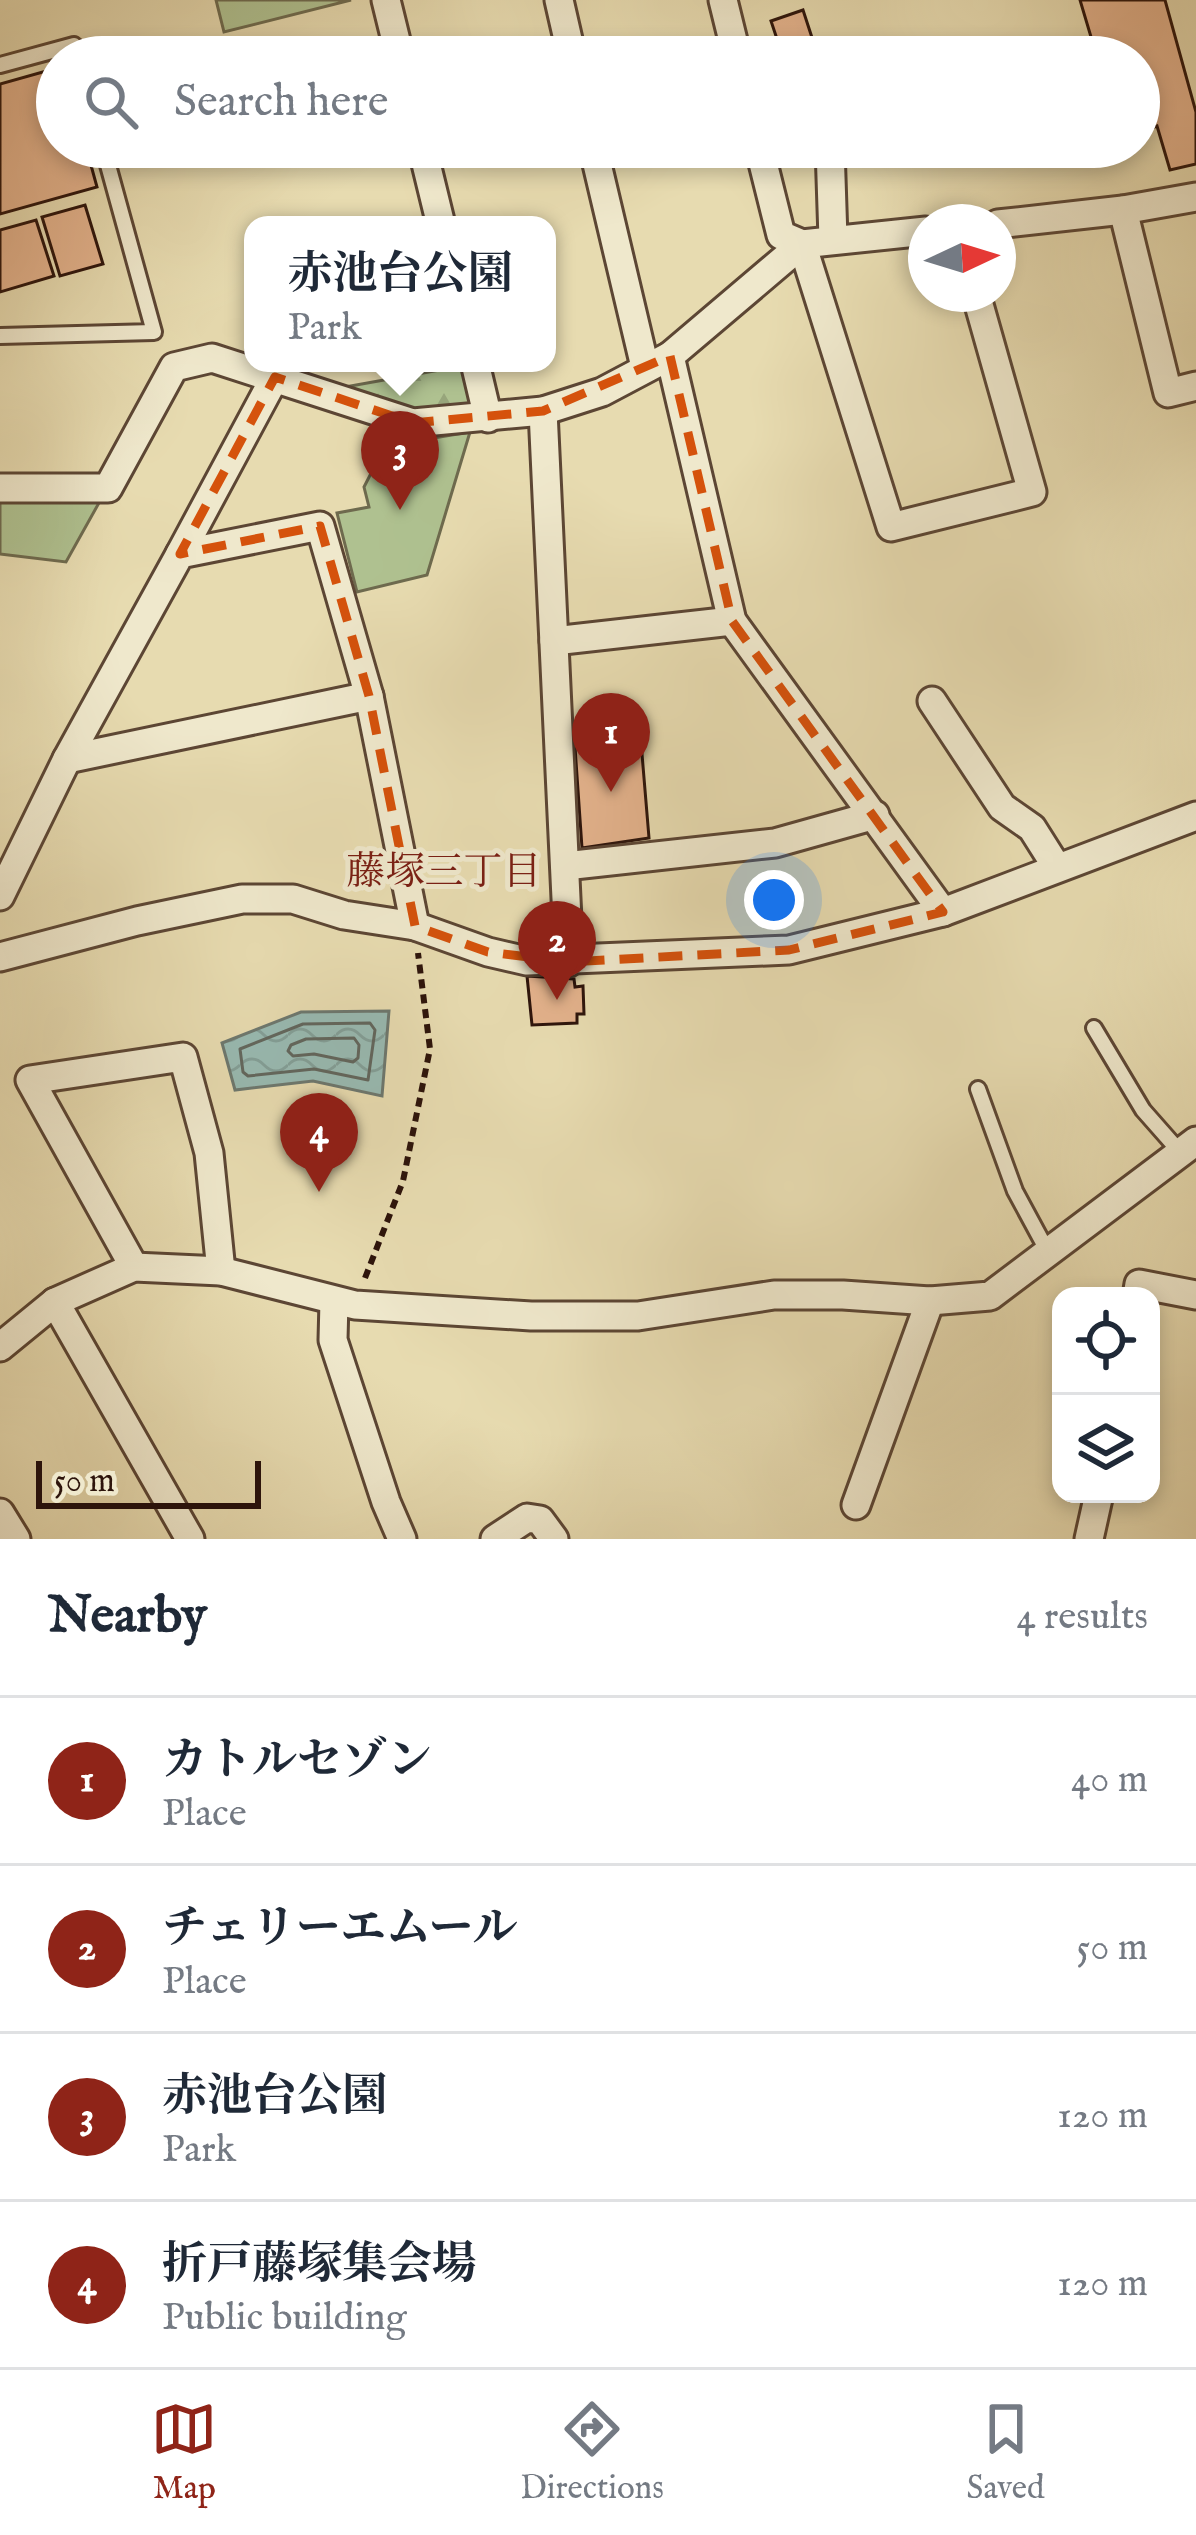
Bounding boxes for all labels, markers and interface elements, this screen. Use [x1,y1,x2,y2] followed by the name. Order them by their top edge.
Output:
[36,36,1160,168] search box
[78,69,144,135] icon: search
[174,74,388,131] text: Search here
[908,204,1016,312] north arrow
[244,216,556,372] popup
[287,247,513,304] text: 赤池台公園
[287,304,362,353] text: Park
[361,411,439,510] pin: 3
[572,693,650,792] pin: 1
[346,849,542,898] district label: 藤塚三丁目
[744,870,804,930] your location
[518,901,596,1000] pin: 2
[280,1093,358,1192] pin: 4
[1052,1287,1160,1503] map controls
[1052,1287,1160,1395] button: locate
[1052,1395,1160,1503] button: layers
[36,1455,261,1508] scale bar
[54,1461,115,1503] text: 50 m
[48,1585,207,1650] text: Nearby
[1016,1593,1148,1642] text: 4 results
[162,1733,432,1790] text: カトルセゾン
[80,1756,94,1805] text: 1
[1071,1756,1148,1805] text: 40 m
[162,1790,247,1839] text: Place
[162,1901,518,1958] text: チェリーエムール
[78,1924,96,1973] text: 2
[1076,1924,1148,1973] text: 50 m
[162,1958,247,2007] text: Place
[162,2069,387,2126] text: 赤池台公園
[80,2092,94,2141] text: 3
[1057,2092,1148,2141] text: 120 m
[162,2126,236,2175] text: Park
[162,2237,477,2294] text: 折戸藤塚集会場
[77,2260,97,2309] text: 4
[1057,2260,1148,2309] text: 120 m
[162,2294,407,2343] text: Public building
[151,2396,217,2510] tab: Map
[520,2396,664,2510] tab: Directions
[967,2396,1045,2510] tab: Saved

